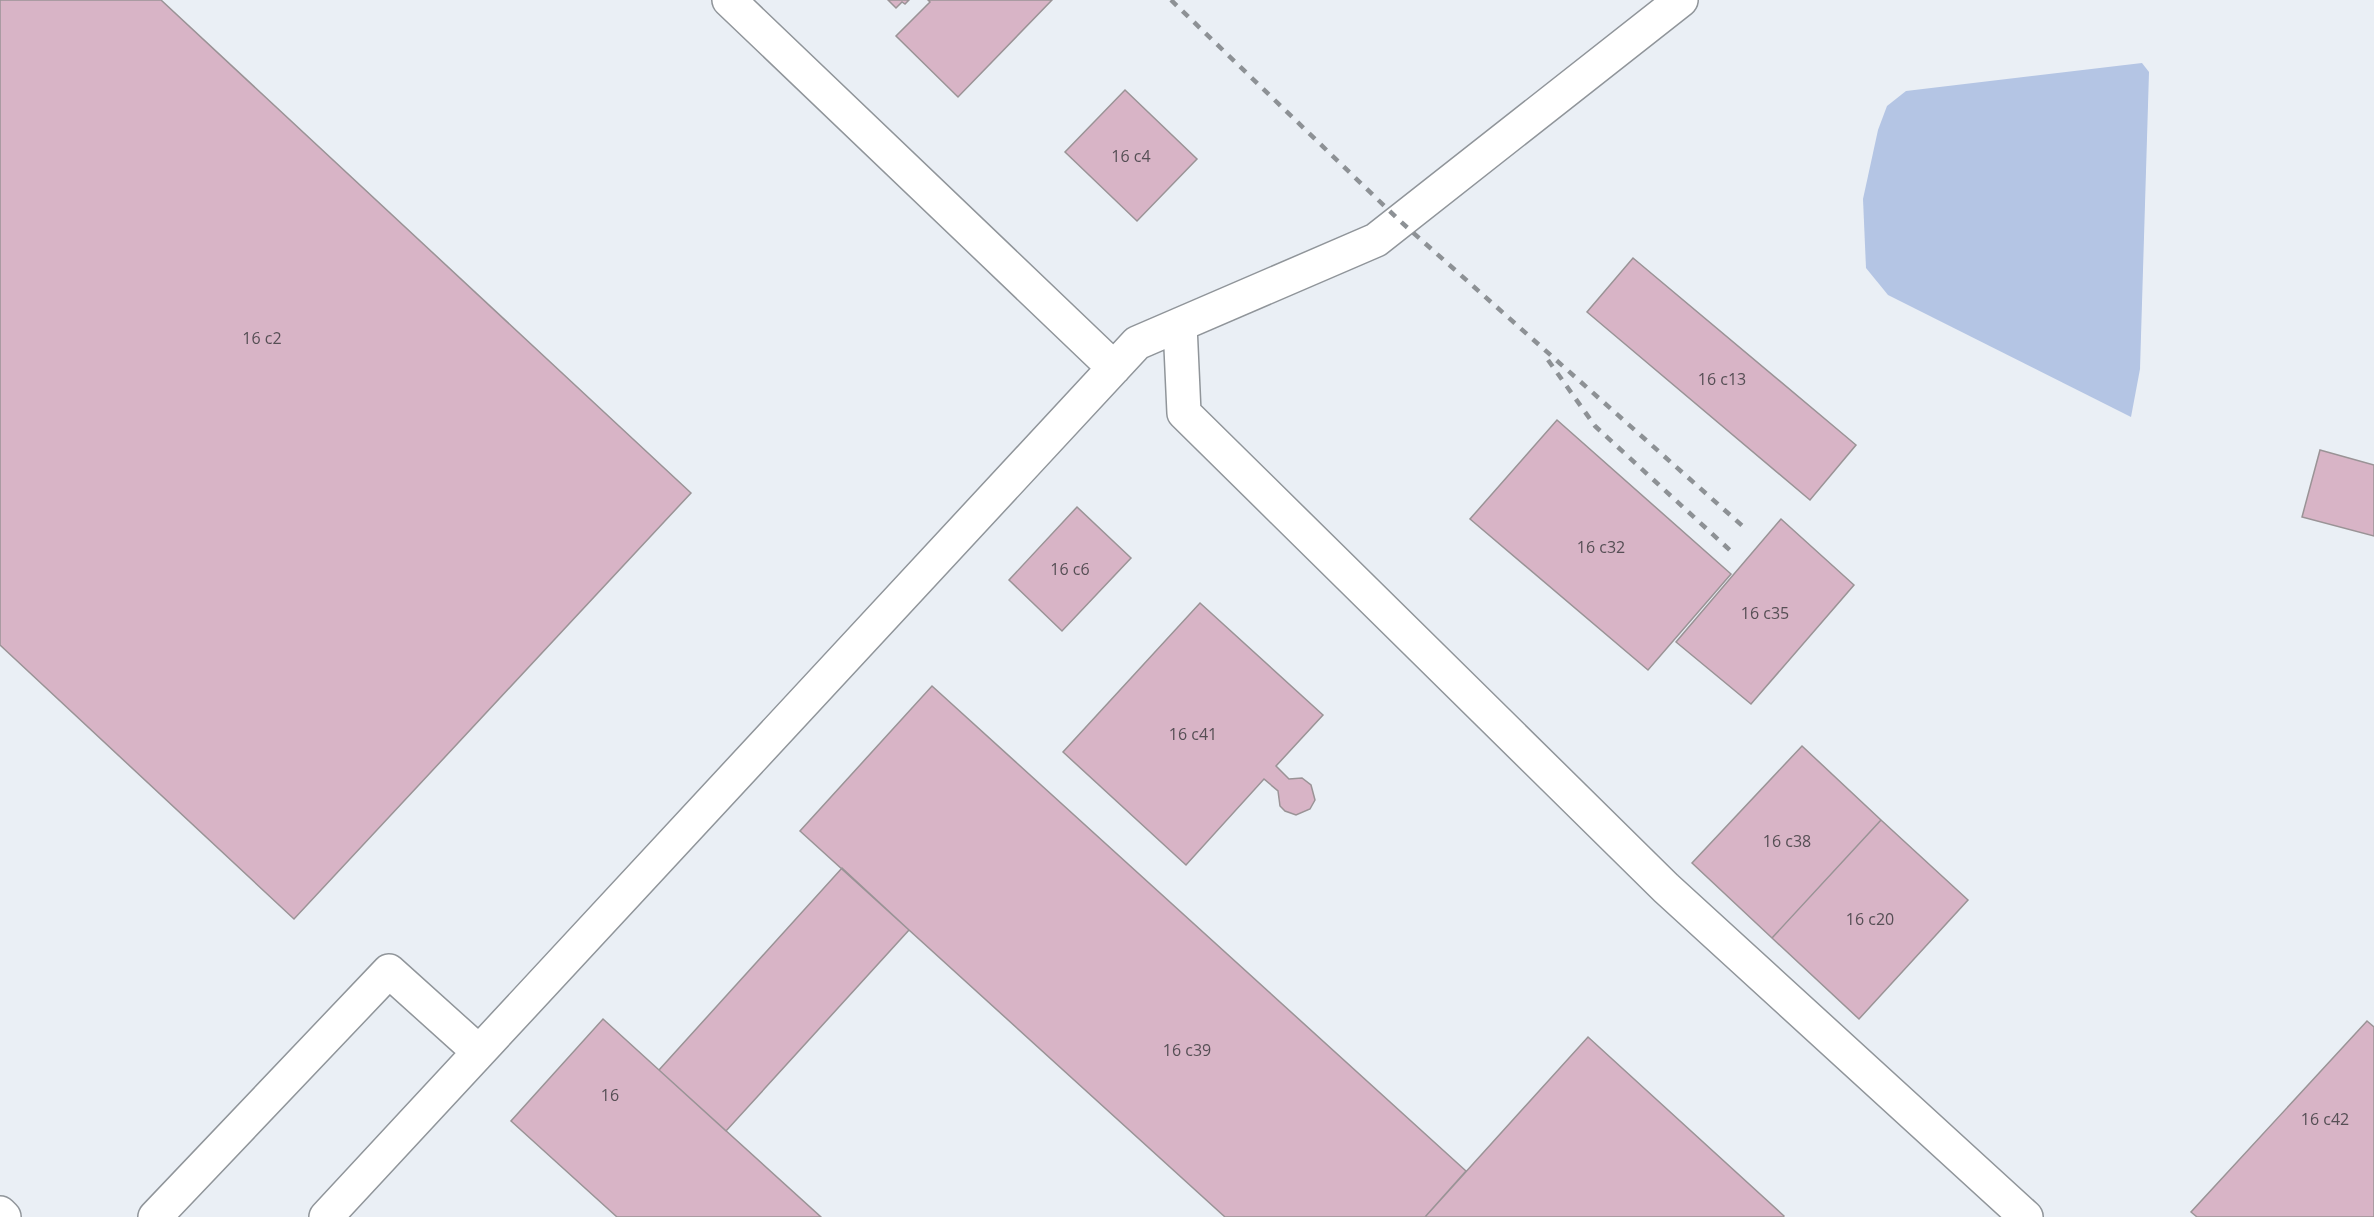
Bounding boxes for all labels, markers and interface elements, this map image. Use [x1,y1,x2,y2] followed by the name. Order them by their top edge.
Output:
[1111,145,1151,167] house number: 16 с4
[242,327,282,349] house number: 16 с2
[1698,368,1746,390] house number: 16 с13
[1577,536,1625,558] house number: 16 с32
[1050,558,1090,580] house number: 16 c6
[1741,602,1789,624] house number: 16 с35
[1169,723,1217,745] house number: 16 с41
[1763,830,1811,852] house number: 16 с38
[1846,908,1894,930] house number: 16 с20
[1163,1039,1211,1061] house number: 16 с39
[601,1084,619,1106] house number: 16
[2301,1108,2349,1130] house number: 16 с42

